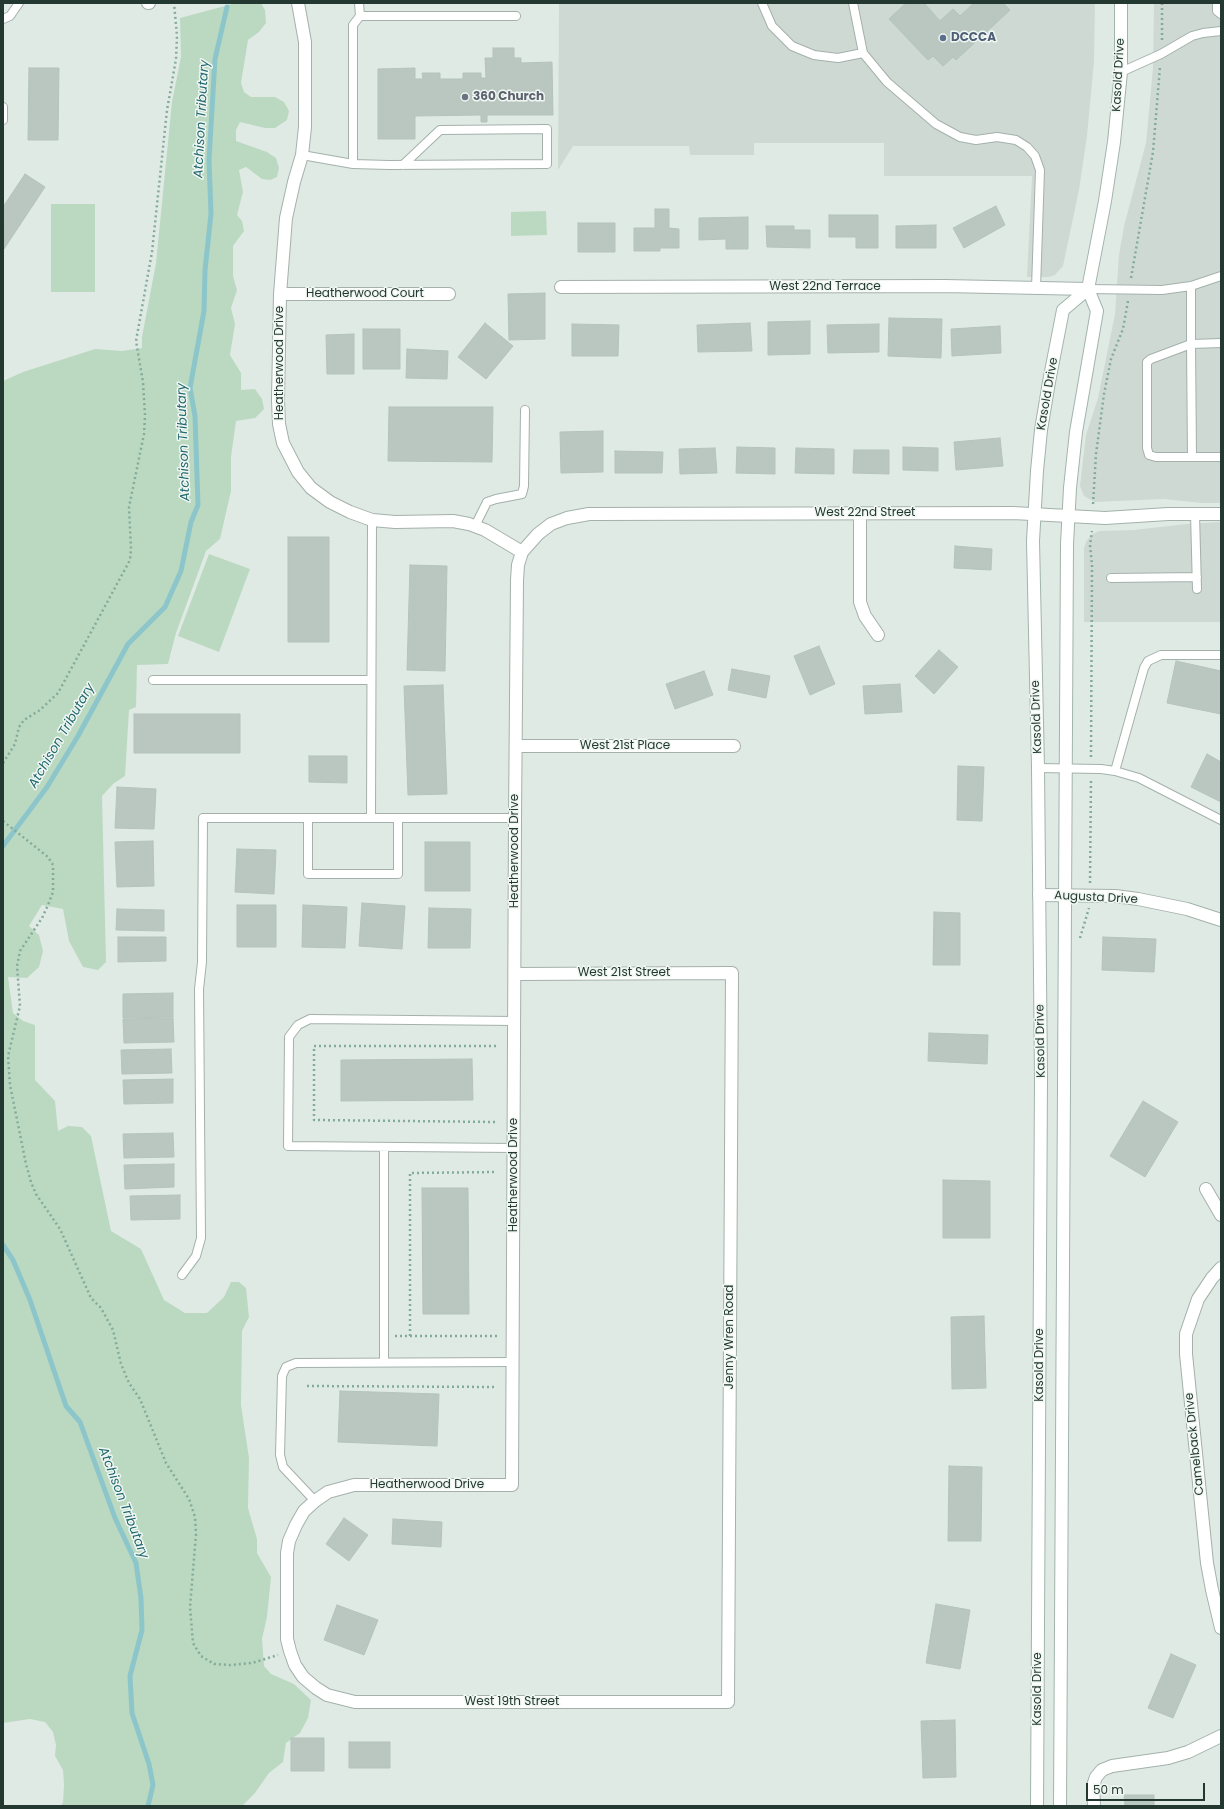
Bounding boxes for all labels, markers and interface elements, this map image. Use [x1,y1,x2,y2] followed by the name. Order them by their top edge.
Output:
[951,31,996,45] place label: DCCCA
[938,33,948,43] marker: DCCCA
[1110,38,1128,112] street label: Kasold Drive
[191,60,213,178] water label: Atchison Tributary
[473,90,544,104] place label: 360 Church
[460,92,470,102] marker: 360 Church
[769,280,881,294] street label: West 22nd Terrace
[306,287,424,301] street label: Heatherwood Court
[273,306,287,420] street label: Heatherwood Drive
[1035,357,1061,431] street label: Kasold Drive
[174,383,194,501] water label: Atchison Tributary
[815,506,915,520] street label: West 22nd Street
[1029,680,1045,754] street label: Kasold Drive
[26,681,98,791] water label: Atchison Tributary
[580,739,670,753] street label: West 21st Place
[508,794,522,908] street label: Heatherwood Drive
[1054,889,1138,907] street label: Augusta Drive
[578,966,670,980] street label: West 21st Street
[1033,1004,1049,1078] street label: Kasold Drive
[507,1118,521,1232] street label: Heatherwood Drive
[723,1285,737,1389] street label: Jenny Wren Road
[1033,1328,1047,1402] street label: Kasold Drive
[1182,1392,1208,1496] street label: Camelback Drive
[95,1445,151,1561] water label: Atchison Tributary
[370,1478,484,1492] street label: Heatherwood Drive
[1031,1652,1045,1726] street label: Kasold Drive
[465,1695,559,1709] street label: West 19th Street
[1088,1775,1207,1801] scale bar
[1093,1781,1124,1798] text: 50 m

